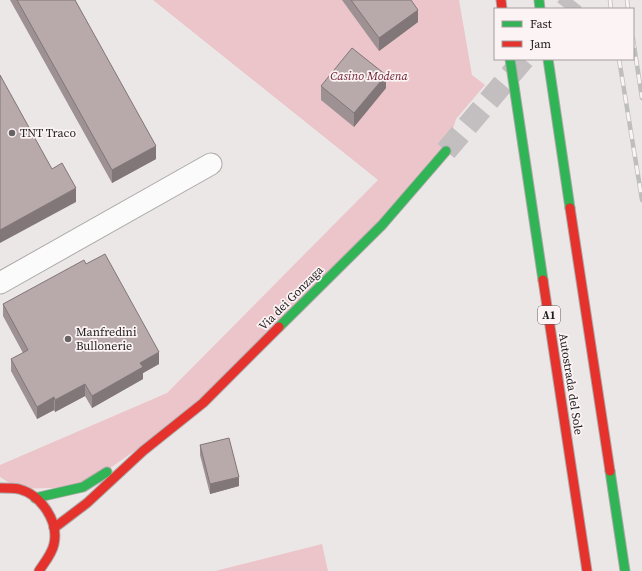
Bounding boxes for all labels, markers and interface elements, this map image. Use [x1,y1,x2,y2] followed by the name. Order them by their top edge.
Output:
[494,8,634,60] legend
[530,16,552,32] text: Fast
[529,36,551,52] text: Jam
[330,68,408,84] park label: Casino Modena
[20,125,76,141] place label: TNT Traco
[7,128,17,138] marker: TNT Traco
[255,262,327,334] street label: Via dei Gonzaga
[538,306,560,324] road number: A1
[76,324,137,354] place label: Manfredini Bullonerie
[555,332,587,436] street label: Autostrada del Sole
[63,334,73,344] marker: Manfredini Bullonerie

